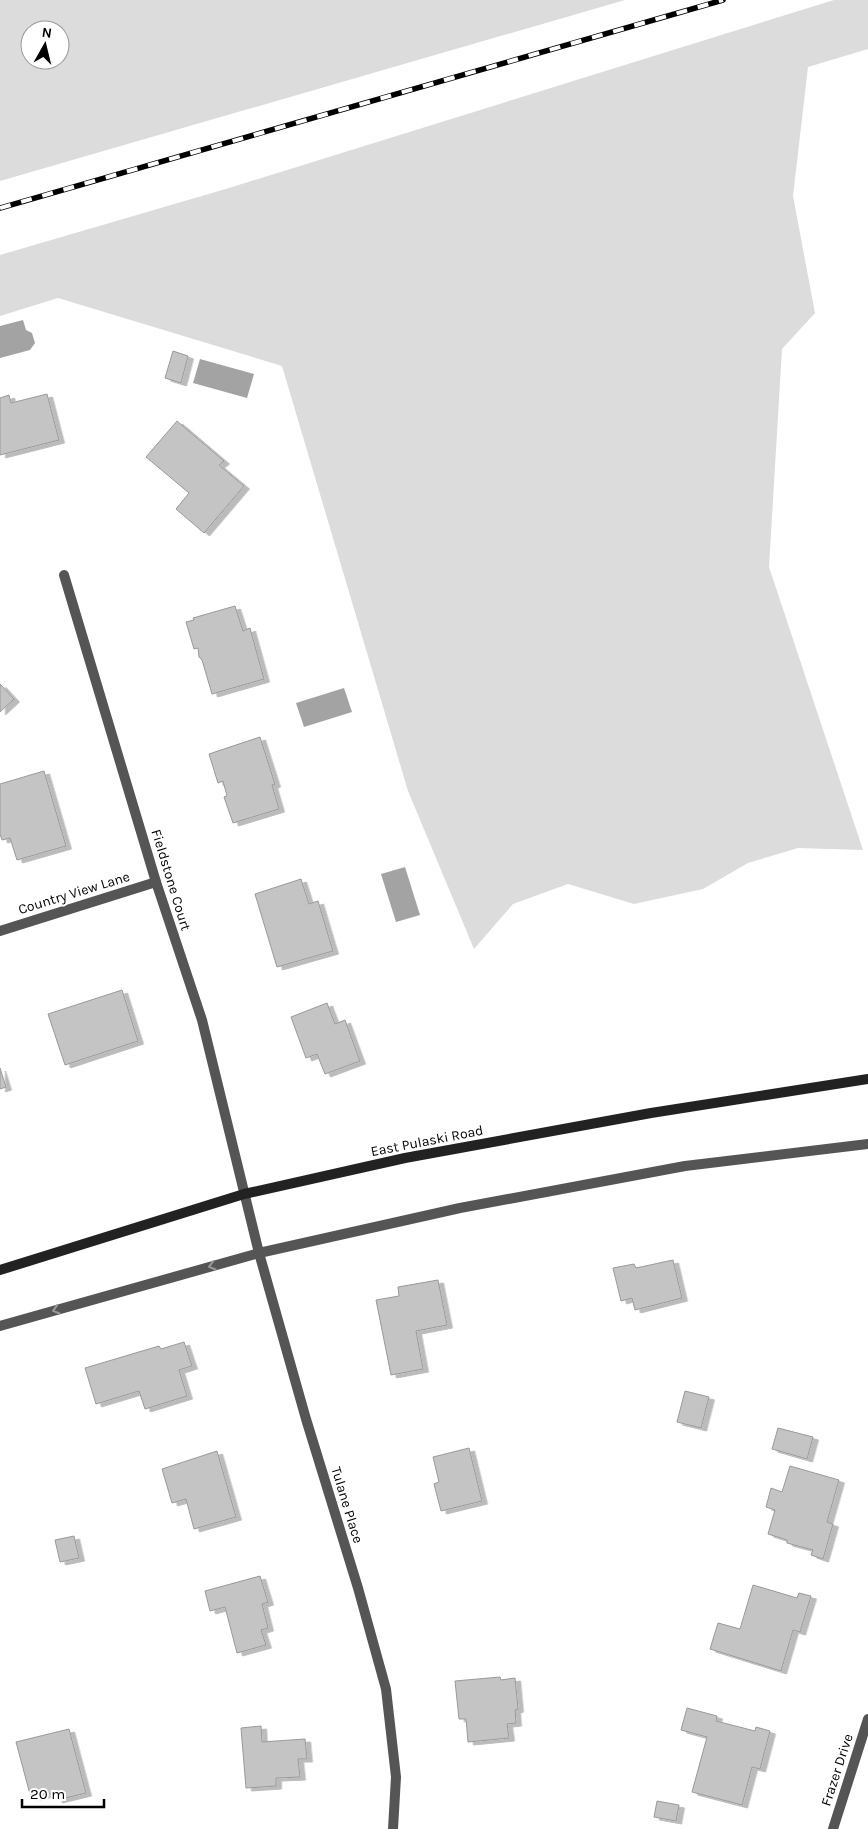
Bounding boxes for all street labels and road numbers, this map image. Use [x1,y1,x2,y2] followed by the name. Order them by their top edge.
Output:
[147,827,195,933] street label: Fieldstone Court
[16,868,132,918] street label: Country View Lane
[369,1122,485,1160] street label: East Pulaski Road
[327,1465,367,1545] street label: Tulane Place
[817,1732,857,1808] street label: Frazer Drive

